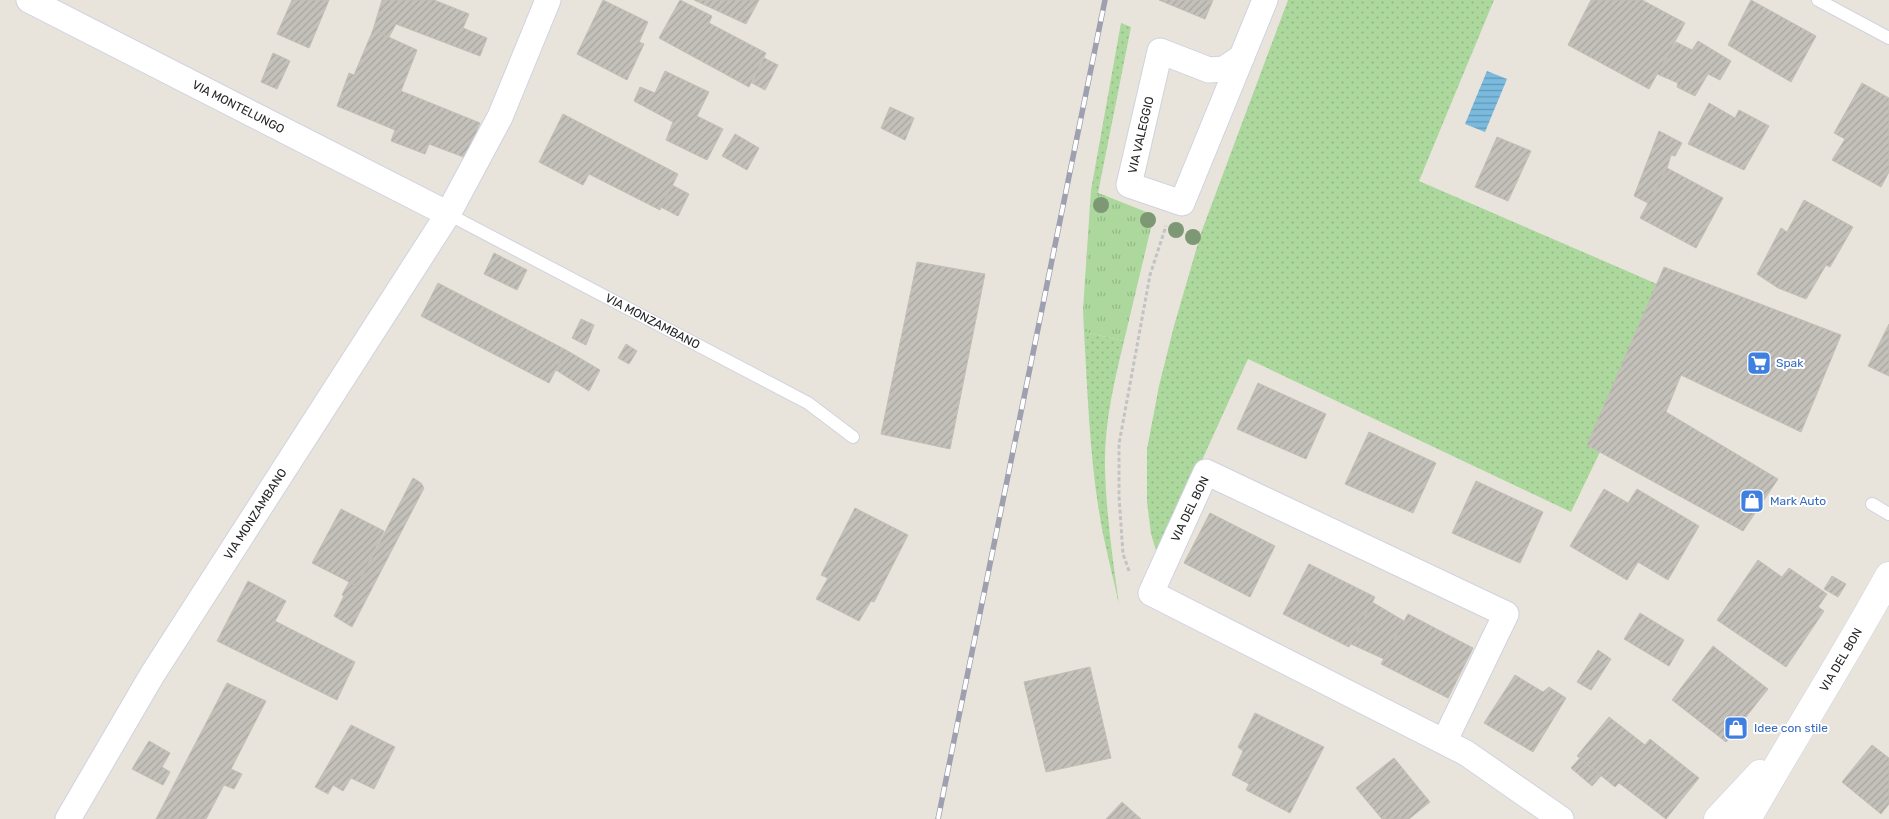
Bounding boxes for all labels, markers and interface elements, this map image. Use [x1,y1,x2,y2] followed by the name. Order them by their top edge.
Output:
[190,78,287,136] street label: VIA MONTELUNGO
[1125,95,1157,175] street label: VIA VALEGGIO
[603,291,702,352] street label: VIA MONZAMBANO
[1746,350,1772,376] supermarket icon: Spak
[1776,356,1804,370] place label: Spak
[221,466,290,562] street label: VIA MONZAMBANO
[1168,474,1212,544] street label: VIA DEL BON
[1739,488,1765,514] shop icon: Mark Auto
[1770,494,1826,508] place label: Mark Auto
[1817,625,1865,694] street label: VIA DEL BON
[1723,715,1749,741] shop icon: Idee con stile
[1754,721,1828,735] place label: Idee con stile

